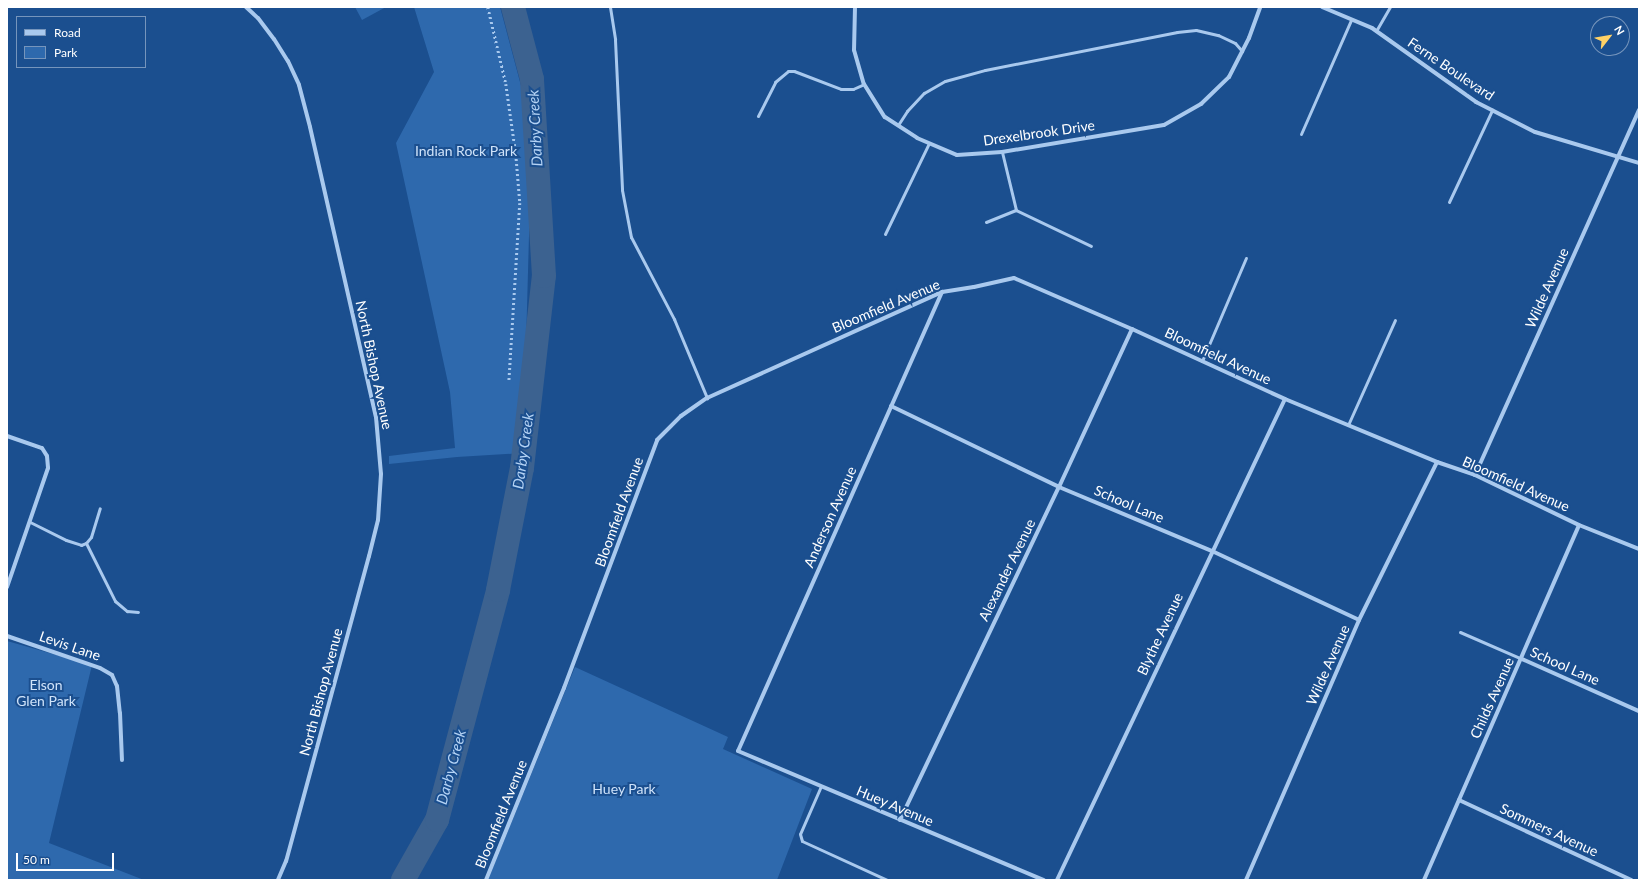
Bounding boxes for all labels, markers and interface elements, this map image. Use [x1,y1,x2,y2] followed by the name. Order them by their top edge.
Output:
[16,16,146,68] legend
[1590,16,1630,56] north arrow
[1612,23,1628,37] text: N
[54,25,81,40] text: Road
[1405,34,1497,104] street label: Ferne Boulevard
[54,45,77,60] text: Park
[524,89,546,167] water label: Darby Creek
[982,117,1096,149] street label: Drexelbrook Drive
[415,143,517,159] park label: Indian Rock Park
[1522,245,1572,331] street label: Wilde Avenue
[829,276,943,336] street label: Bloomfield Avenue
[352,299,396,431] street label: North Bishop Avenue
[1162,324,1274,388] street label: Bloomfield Avenue
[509,411,537,491] water label: Darby Creek
[1460,453,1572,515] street label: Bloomfield Avenue
[591,455,647,569] street label: Bloomfield Avenue
[800,464,860,570] street label: Anderson Avenue
[1092,482,1166,526] street label: School Lane
[975,516,1039,624] street label: Alexander Avenue
[1133,590,1187,678] street label: Blythe Avenue
[1303,622,1353,708] street label: Wilde Avenue
[296,626,346,758] street label: North Bishop Avenue
[37,628,103,664] street label: Levis Lane
[1528,643,1602,689] street label: School Lane
[1466,655,1518,741] street label: Childs Avenue
[16,677,76,710] park label: Elson Glen Park
[432,727,470,807] water label: Darby Creek
[471,757,531,871] street label: Bloomfield Avenue
[592,781,656,797] park label: Huey Park
[854,782,936,830] street label: Huey Avenue
[1497,800,1601,860] street label: Sommers Avenue
[18,845,116,871] scale bar
[23,852,50,867] text: 50 m

